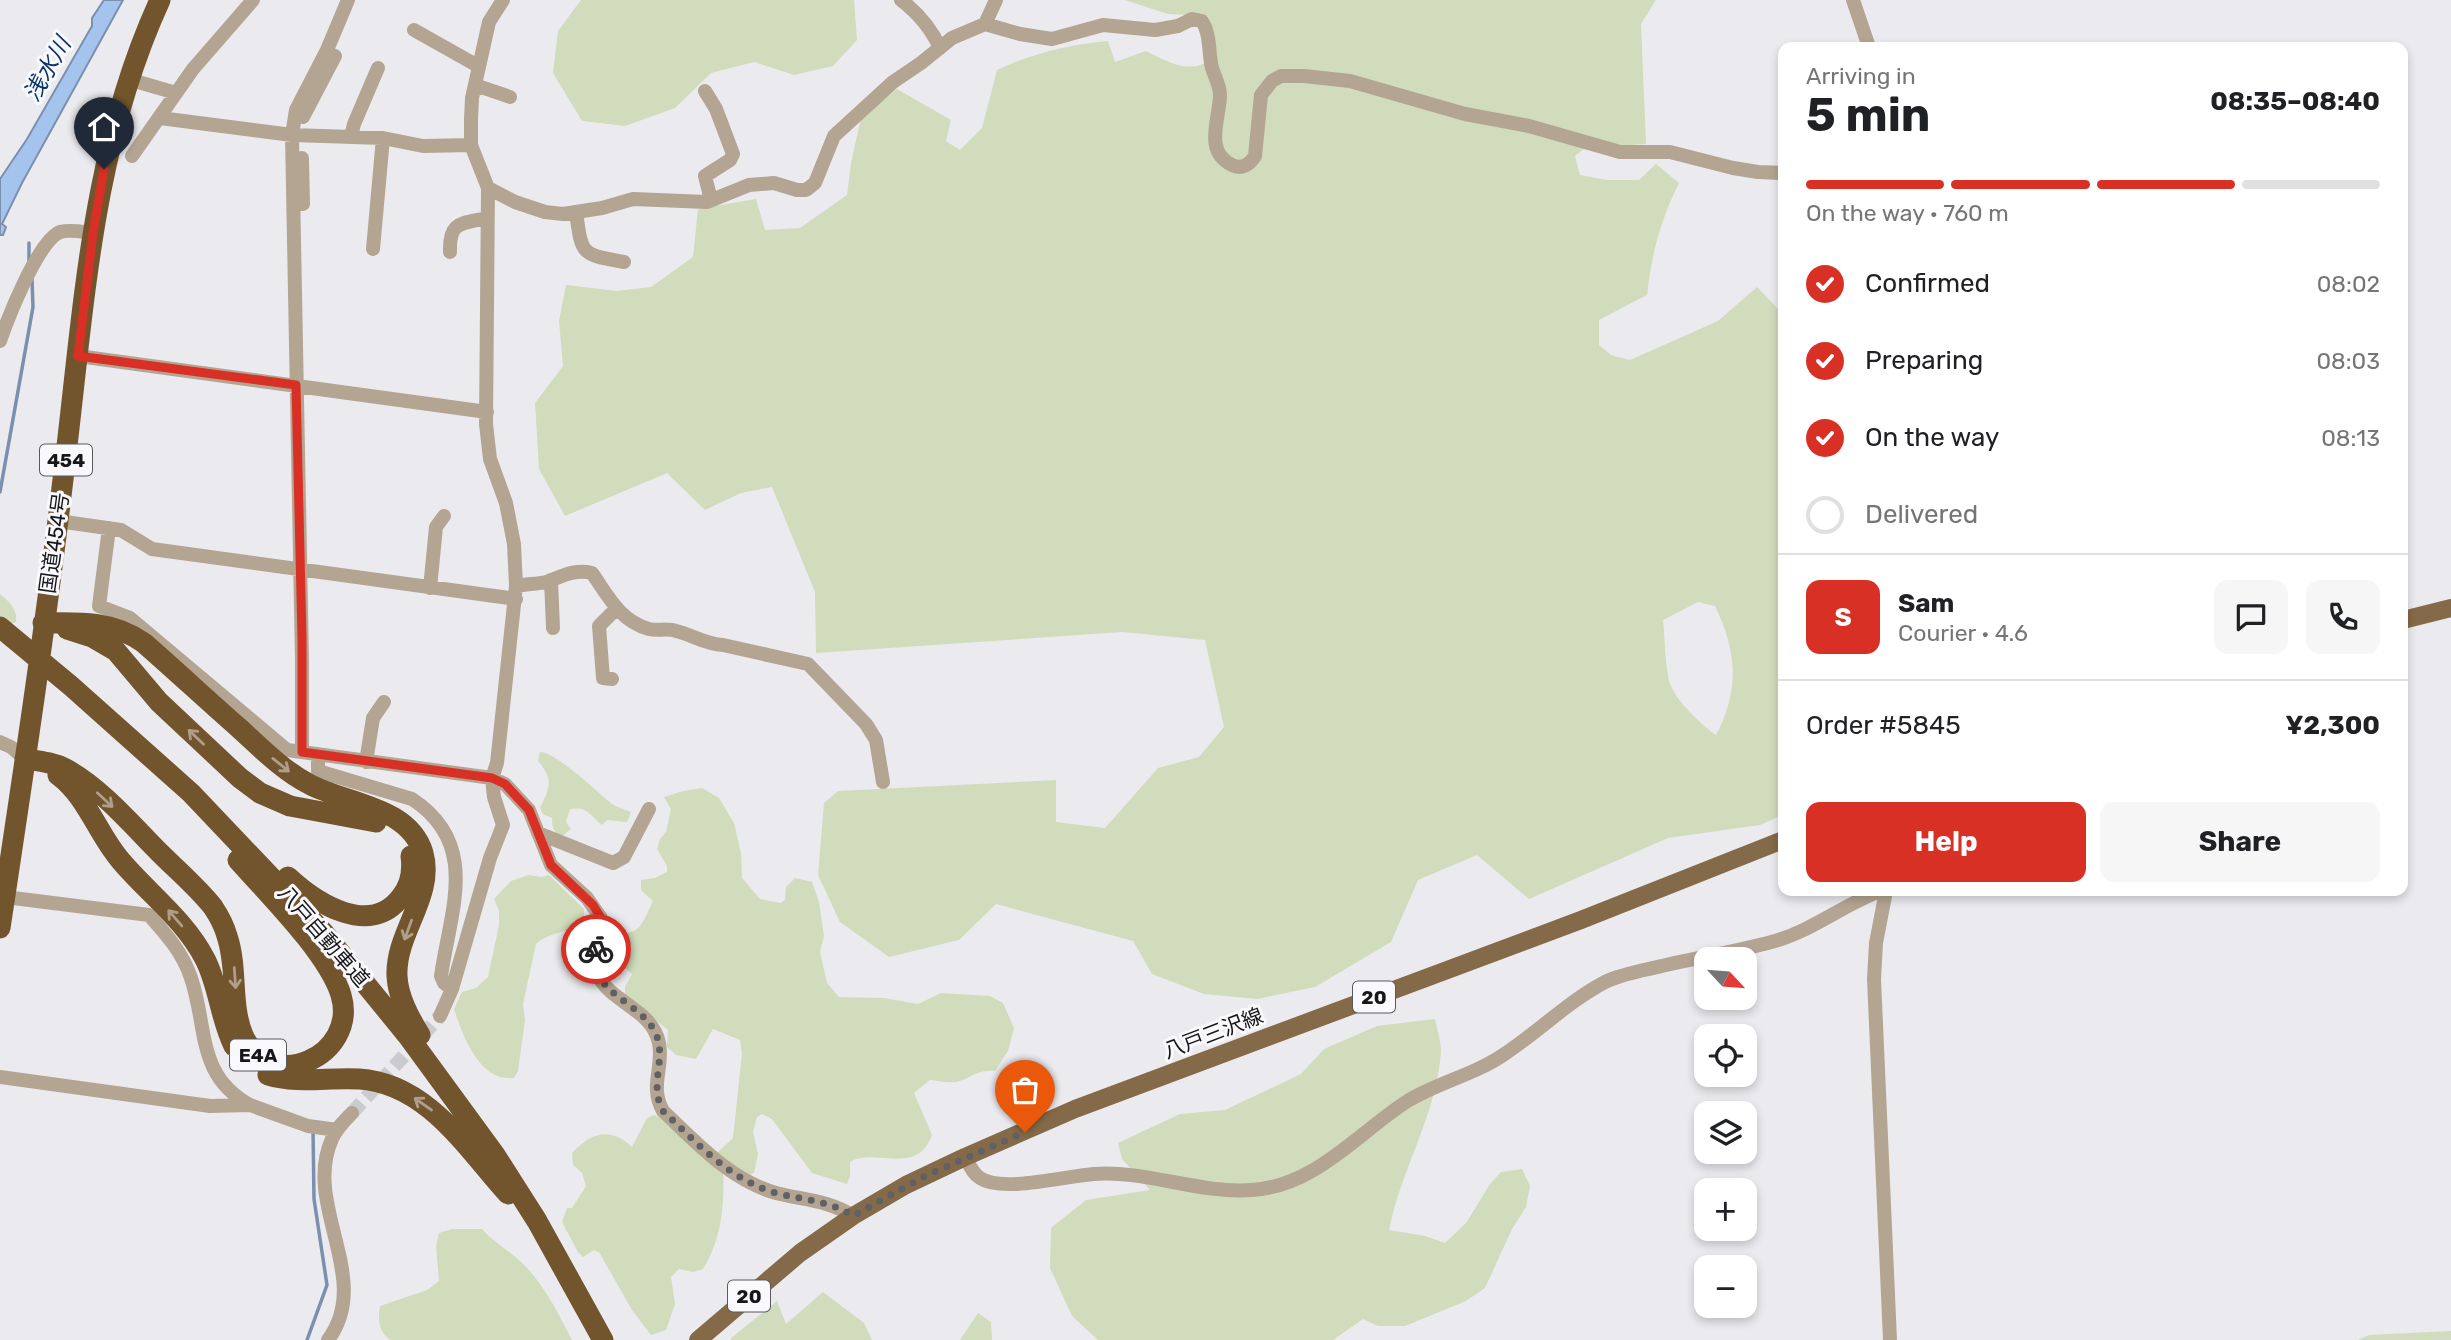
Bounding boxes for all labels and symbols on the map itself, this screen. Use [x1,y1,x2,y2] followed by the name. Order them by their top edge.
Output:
[18,30,78,106] water label: 浅水川
[74,97,134,169] pin
[40,444,92,475] road number: 454
[35,491,73,595] street label: 国道454号
[188,728,205,745] one-way arrow
[271,757,289,773] one-way arrow
[96,791,113,808] one-way arrow
[273,880,375,992] street label: 八戸自動車道
[167,910,183,928] one-way arrow
[561,914,631,984] courier
[401,918,413,940] one-way arrow
[1694,947,1757,1010] north arrow
[229,966,242,989] one-way arrow
[1353,981,1395,1012] road number: 20
[1160,1003,1266,1063] street label: 八戸三沢線
[230,1040,286,1070] road number: E4A
[995,1060,1055,1132] pin
[414,1097,433,1111] one-way arrow
[728,1280,770,1312] road number: 20

